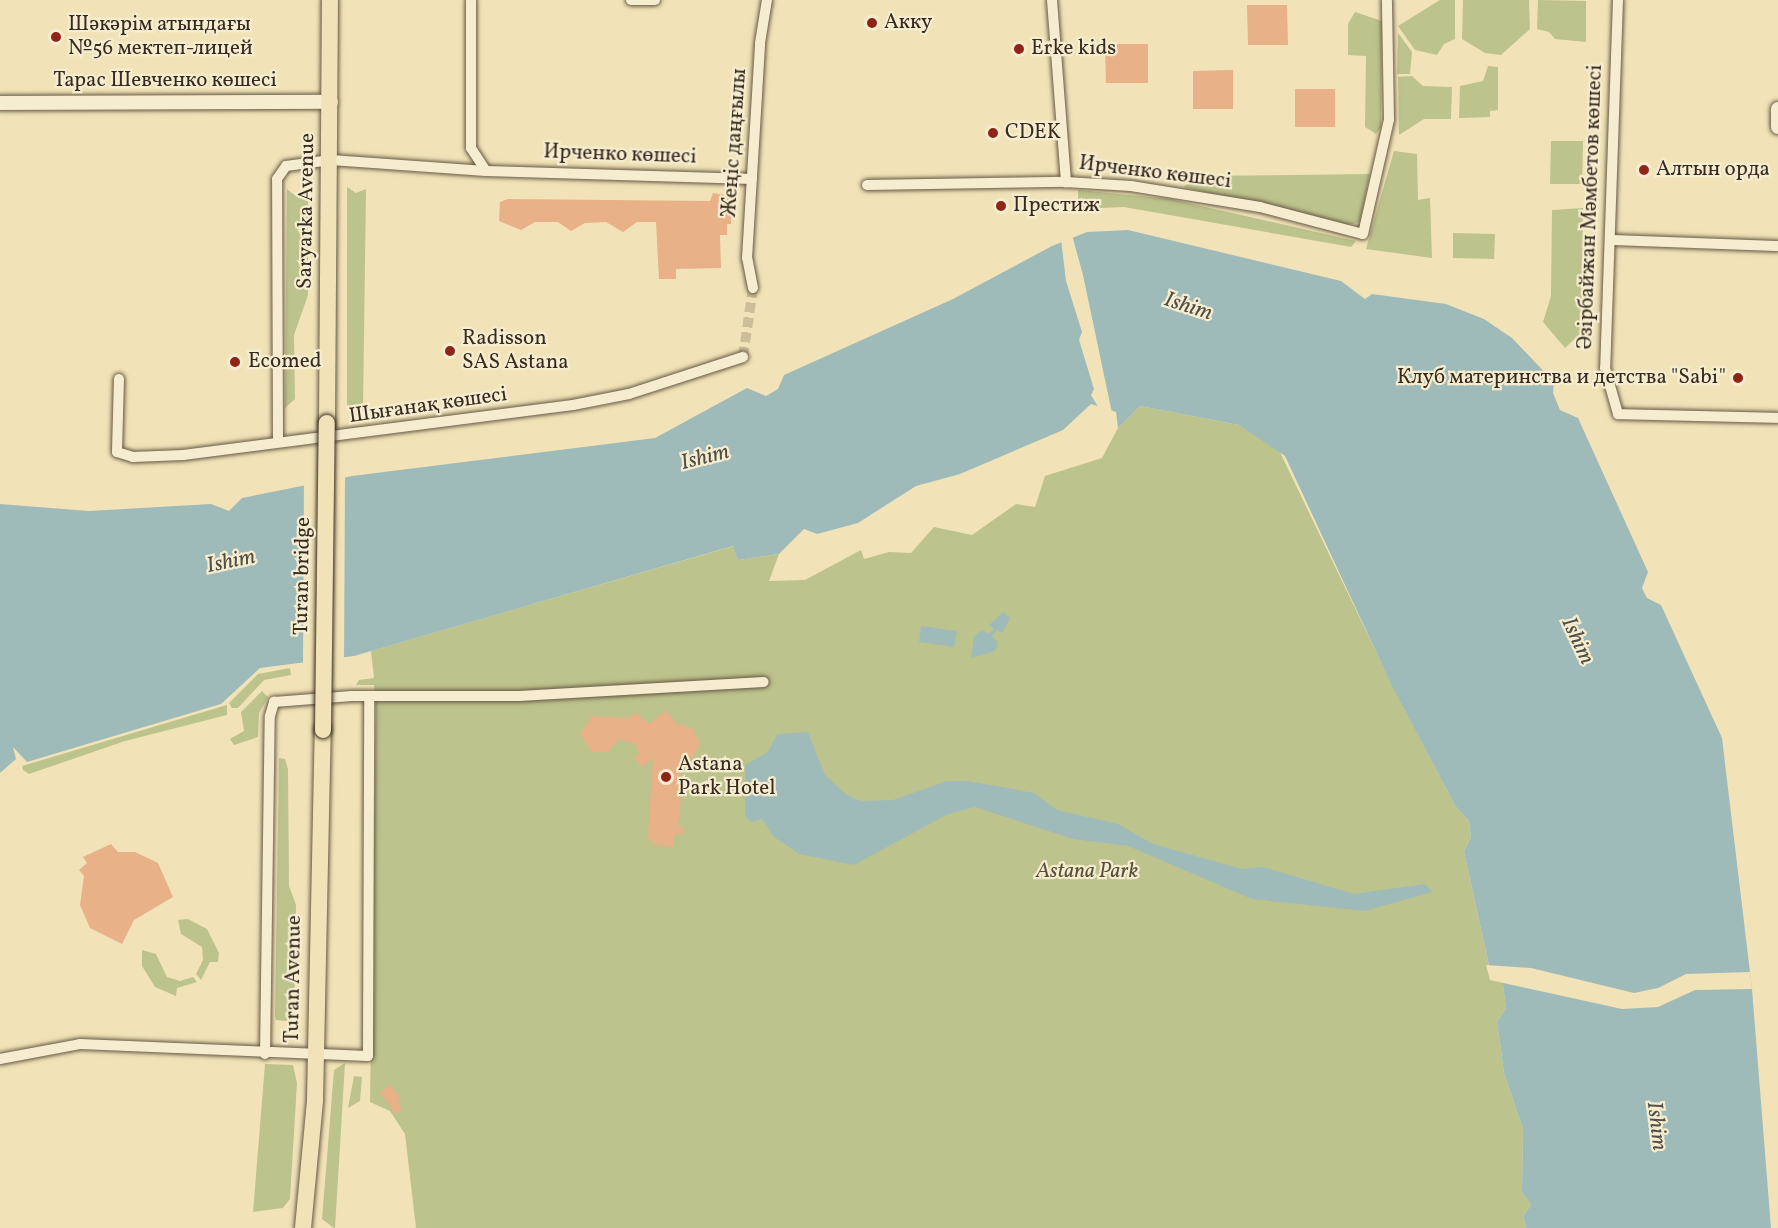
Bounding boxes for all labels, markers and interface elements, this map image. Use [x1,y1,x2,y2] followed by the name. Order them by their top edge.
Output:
[884,10,932,36] place label: Акку
[68,12,253,62] place label: Шәкәрім атындағы №56 мектеп-лицей
[865,16,879,30] marker: Акку
[49,30,63,44] marker: Шәкәрім атындағы №56 мектеп-лицей
[1031,36,1116,62] place label: Erke kids
[1012,42,1026,56] marker: Erke kids
[1573,64,1609,350] street label: Әзірбайжан Мәмбетов көшесі
[53,68,277,94] street label: Тарас Шевченко көшесі
[717,68,753,218] street label: Жеңіс даңғылы
[1005,120,1061,146] place label: CDEK
[986,126,1000,140] marker: CDEK
[293,133,321,289] street label: Saryarka Avenue
[543,140,697,170] street label: Ирченко көшесі
[1077,151,1233,195] street label: Ирченко көшесі
[1656,157,1770,183] place label: Алтын орда
[1637,163,1651,177] marker: Алтын орда
[1013,193,1100,219] place label: Престиж
[994,199,1008,213] marker: Престиж
[1160,287,1216,327] water label: Ishim
[462,326,569,376] place label: Radisson SAS Astana
[443,344,457,358] marker: Radisson SAS Astana
[248,349,322,375] place label: Ecomed
[226,353,244,371] marker: Ecomed
[1397,365,1726,391] place label: Клуб материнства и детства "Sabi"
[1731,371,1745,385] marker: Клуб материнства и детства "Sabi"
[347,382,509,430] street label: Шығанақ көшесі
[678,439,732,477] water label: Ishim
[289,517,317,635] street label: Turan bridge
[204,544,258,580] water label: Ishim
[1555,613,1599,669] water label: Ishim
[678,752,775,802] place label: Astana Park Hotel
[659,770,673,784] marker: Astana Park Hotel
[1036,859,1138,885] park label: Astana Park
[280,915,308,1043] street label: Turan Avenue
[1640,1100,1672,1152] water label: Ishim

